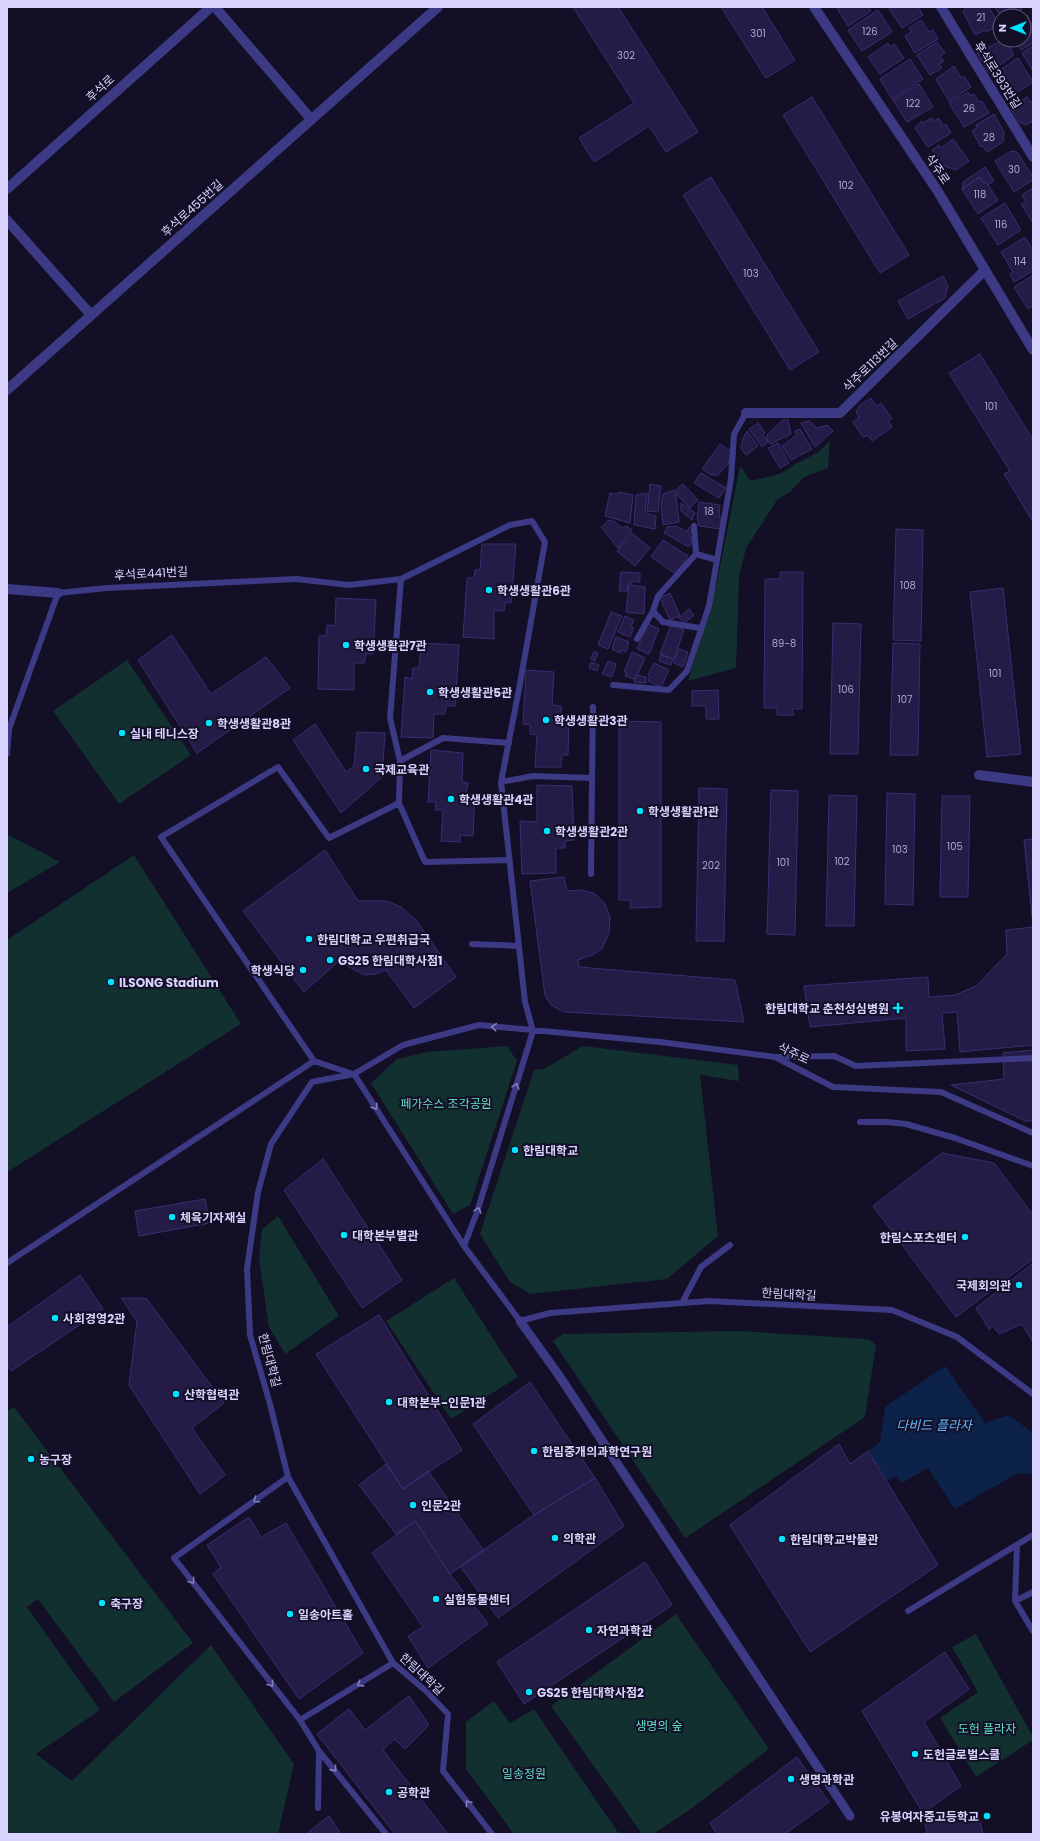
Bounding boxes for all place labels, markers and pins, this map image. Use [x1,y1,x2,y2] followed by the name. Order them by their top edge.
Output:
[497,582,571,599] place label: 학생생활관6관
[484,585,494,595] marker: 학생생활관6관
[354,637,427,654] place label: 학생생활관7관
[341,640,351,650] marker: 학생생활관7관
[438,684,512,701] place label: 학생생활관5관
[425,687,435,697] marker: 학생생활관5관
[554,712,628,729] place label: 학생생활관3관
[217,715,291,732] place label: 학생생활관8관
[541,715,551,725] marker: 학생생활관3관
[204,718,214,728] marker: 학생생활관8관
[130,725,199,742] place label: 실내 테니스장
[117,728,127,738] marker: 실내 테니스장
[374,761,429,778] place label: 국제교육관
[361,764,371,774] marker: 국제교육관
[459,791,533,808] place label: 학생생활관4관
[446,794,456,804] marker: 학생생활관4관
[648,803,719,820] place label: 학생생활관1관
[635,806,645,816] marker: 학생생활관1관
[555,823,628,840] place label: 학생생활관2관
[542,826,552,836] marker: 학생생활관2관
[317,931,430,948] place label: 한림대학교 우편취급국
[304,934,314,944] marker: 한림대학교 우편취급국
[338,952,442,969] place label: GS25 한림대학사점1
[325,955,335,965] marker: GS25 한림대학사점1
[251,962,295,979] place label: 학생식당
[298,965,308,975] marker: 학생식당
[119,974,219,991] place label: ILSONG Stadium
[106,977,116,987] marker: ILSONG Stadium
[765,1000,889,1017] place label: 한림대학교 춘천성심병원
[892,1002,904,1014] marker: 한림대학교 춘천성심병원
[523,1142,578,1159] place label: 한림대학교
[510,1145,520,1155] marker: 한림대학교
[180,1209,246,1226] place label: 체육기자재실
[167,1212,177,1222] marker: 체육기자재실
[352,1227,418,1244] place label: 대학본부별관
[880,1229,957,1246] place label: 한림스포츠센터
[339,1230,349,1240] marker: 대학본부별관
[960,1232,970,1242] marker: 한림스포츠센터
[956,1277,1011,1294] place label: 국제회의관
[1014,1280,1024,1290] marker: 국제회의관
[63,1310,125,1327] place label: 사회경영2관
[50,1313,60,1323] marker: 사회경영2관
[184,1386,239,1403] place label: 산학협력관
[171,1389,181,1399] marker: 산학협력관
[397,1394,486,1411] place label: 대학본부-인문1관
[384,1397,394,1407] marker: 대학본부-인문1관
[542,1443,652,1460] place label: 한림중개의과학연구원
[529,1446,539,1456] marker: 한림중개의과학연구원
[39,1451,72,1468] place label: 농구장
[26,1454,36,1464] marker: 농구장
[421,1497,461,1514] place label: 인문2관
[408,1500,418,1510] marker: 인문2관
[563,1530,596,1547] place label: 의학관
[790,1531,878,1548] place label: 한림대학교박물관
[550,1533,560,1543] marker: 의학관
[777,1534,787,1544] marker: 한림대학교박물관
[444,1591,510,1608] place label: 실험동물센터
[431,1594,441,1604] marker: 실험동물센터
[110,1595,143,1612] place label: 축구장
[97,1598,107,1608] marker: 축구장
[298,1606,353,1623] place label: 일송아트홀
[285,1609,295,1619] marker: 일송아트홀
[597,1622,652,1639] place label: 자연과학관
[584,1625,594,1635] marker: 자연과학관
[537,1684,644,1701] place label: GS25 한림대학사점2
[524,1687,534,1697] marker: GS25 한림대학사점2
[923,1746,1000,1763] place label: 도헌글로벌스쿨
[910,1749,920,1759] marker: 도헌글로벌스쿨
[799,1771,854,1788] place label: 생명과학관
[786,1774,796,1784] marker: 생명과학관
[397,1784,430,1801] place label: 공학관
[384,1787,394,1797] marker: 공학관
[880,1808,979,1825] place label: 유봉여자중고등학교
[982,1811,992,1821] marker: 유봉여자중고등학교

